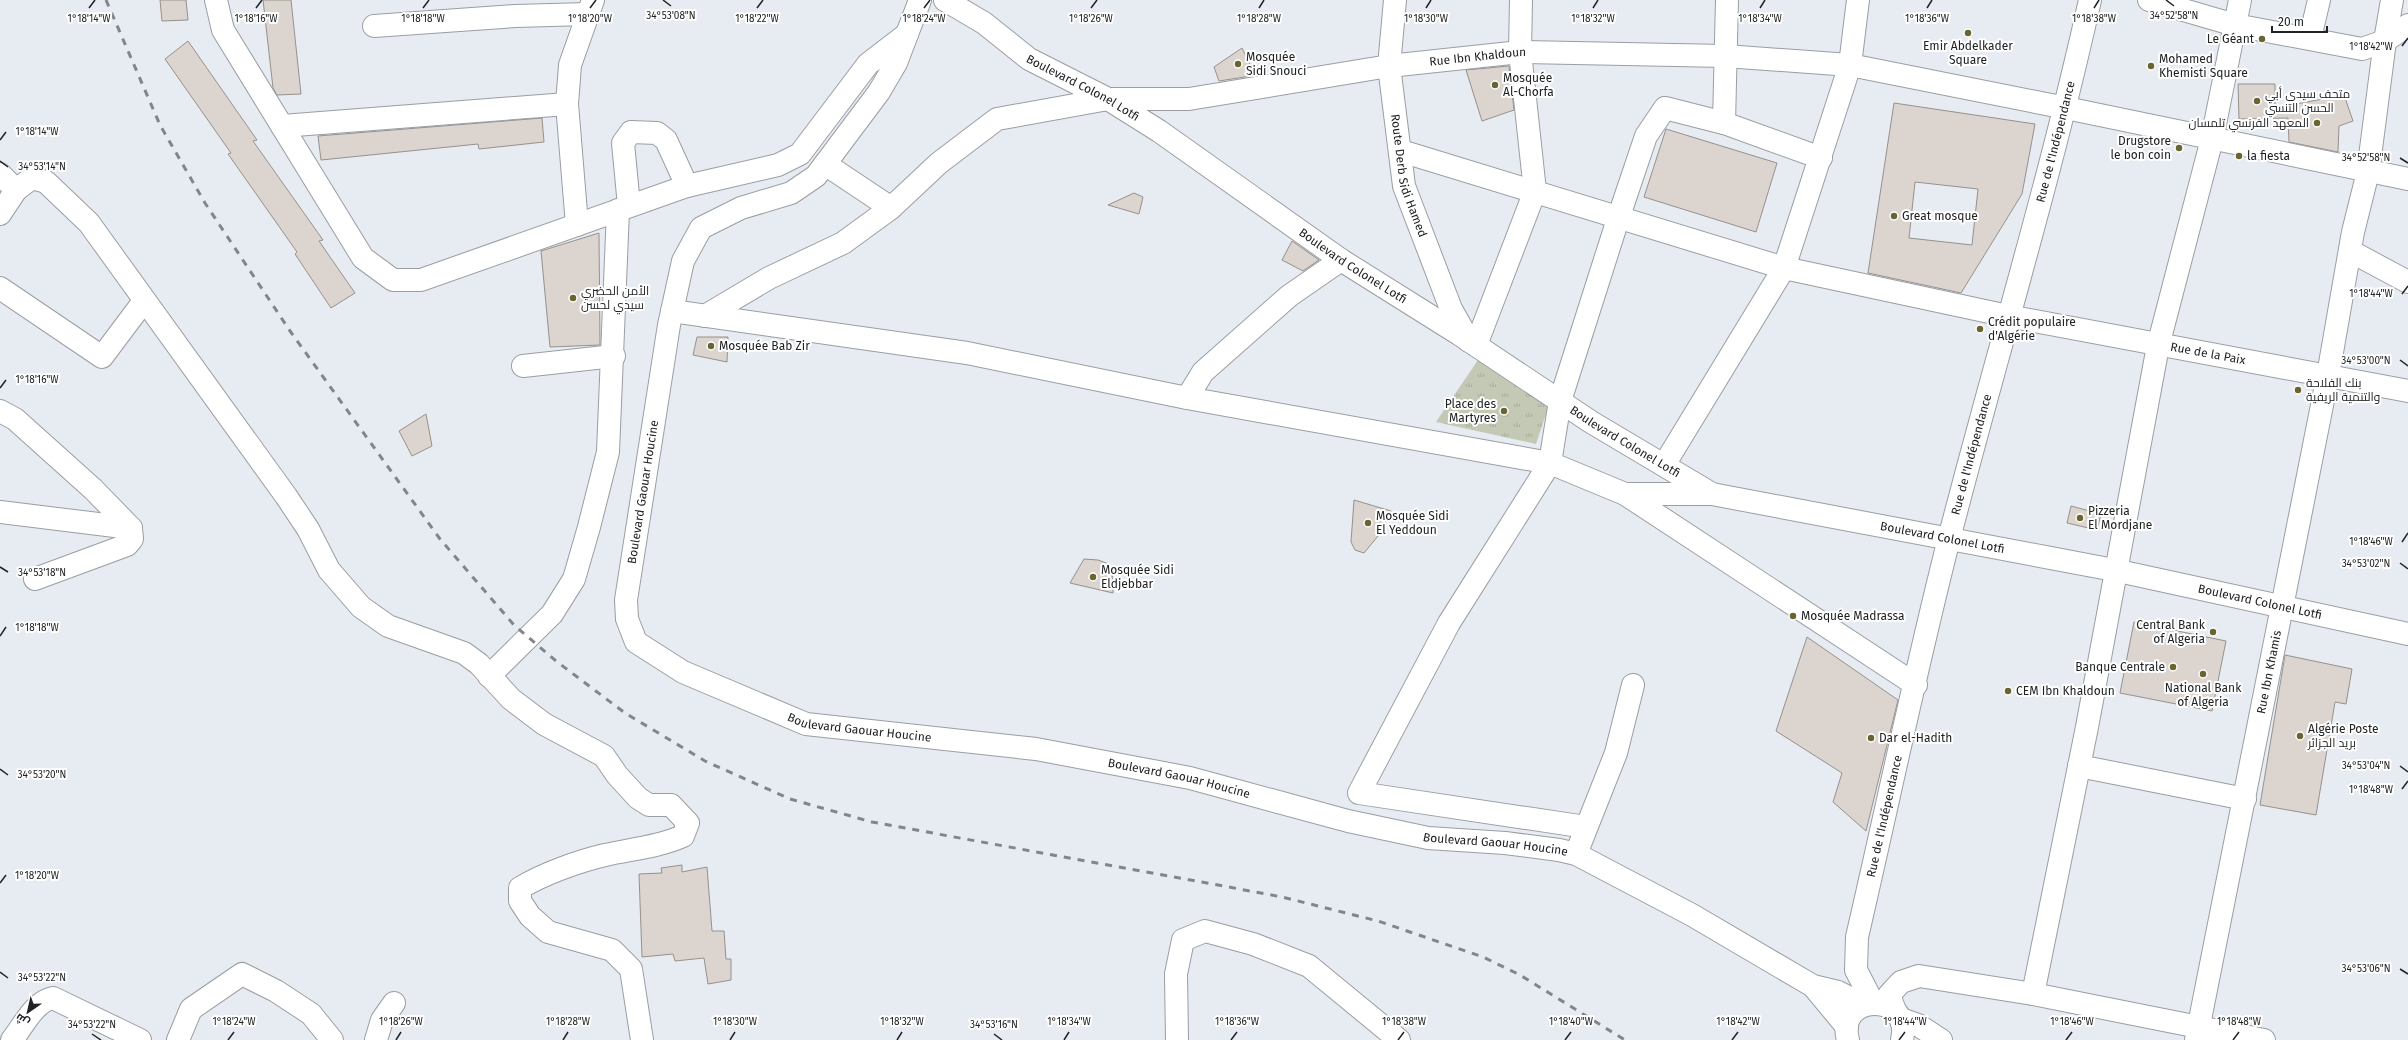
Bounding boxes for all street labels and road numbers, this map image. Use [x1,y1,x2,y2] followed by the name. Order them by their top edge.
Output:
[1429,45,1526,69] street label: Rue Ibn Khaldoun
[1024,52,1142,124] street label: Boulevard Colonel Lotfi
[2033,80,2078,204] street label: Rue de l'Indépendance
[1388,113,1430,239] street label: Route Derb Sidi Hamed
[1296,225,1410,307] street label: Boulevard Colonel Lotfi
[2169,340,2247,367] street label: Rue de la Paix
[1948,392,1994,517] street label: Rue de l'Indépendance
[1567,403,1683,480] street label: Boulevard Colonel Lotfi
[625,419,661,565] street label: Boulevard Gaouar Houcine
[1879,519,2006,556] street label: Boulevard Colonel Lotfi
[2197,581,2323,622] street label: Boulevard Colonel Lotfi
[2254,629,2284,715] street label: Rue Ibn Khamis
[785,710,932,745] street label: Boulevard Gaouar Houcine
[1864,754,1905,879] street label: Rue de l'Indépendance
[1107,756,1252,801] street label: Boulevard Gaouar Houcine
[1422,830,1569,859] street label: Boulevard Gaouar Houcine

